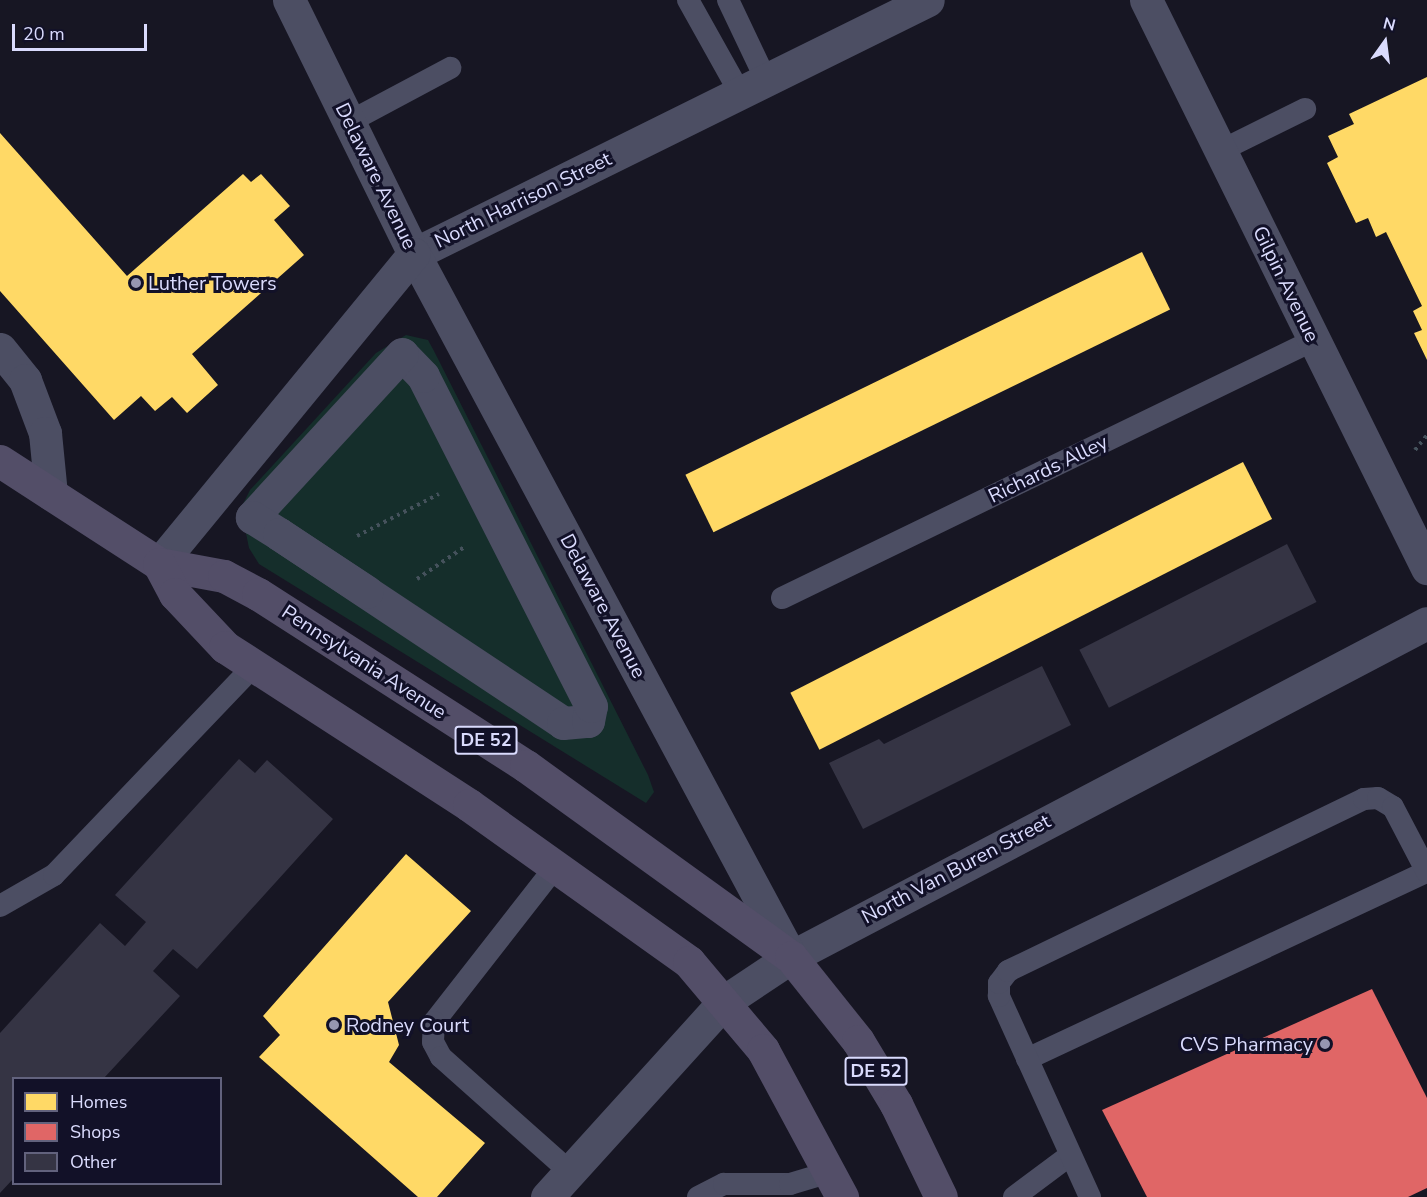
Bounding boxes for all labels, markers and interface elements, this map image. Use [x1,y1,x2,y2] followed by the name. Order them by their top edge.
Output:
[15,12,150,50] scale bar
[1355,12,1415,72] north arrow
[1381,12,1398,37] text: N
[23,22,65,46] text: 20 m
[330,99,422,253] street label: Delaware Avenue
[431,147,615,253] street label: North Harrison Street
[1248,222,1324,346] street label: Gilpin Avenue
[148,271,277,295] place label: Luther Towers
[129,276,143,290] marker: Luther Towers
[984,430,1112,508] street label: Richards Alley
[555,530,651,682] street label: Delaware Avenue
[277,600,451,724] street label: Pennsylvania Avenue
[454,725,518,755] road number: DE 52
[858,809,1054,929] street label: North Van Buren Street
[346,1013,469,1037] place label: Rodney Court
[327,1018,341,1032] marker: Rodney Court
[1180,1032,1313,1056] place label: CVS Pharmacy
[1318,1037,1332,1051] marker: CVS Pharmacy
[844,1056,908,1086] road number: DE 52
[12,1077,222,1185] legend
[70,1090,127,1114] text: Homes
[70,1120,120,1144] text: Shops
[70,1150,116,1174] text: Other

